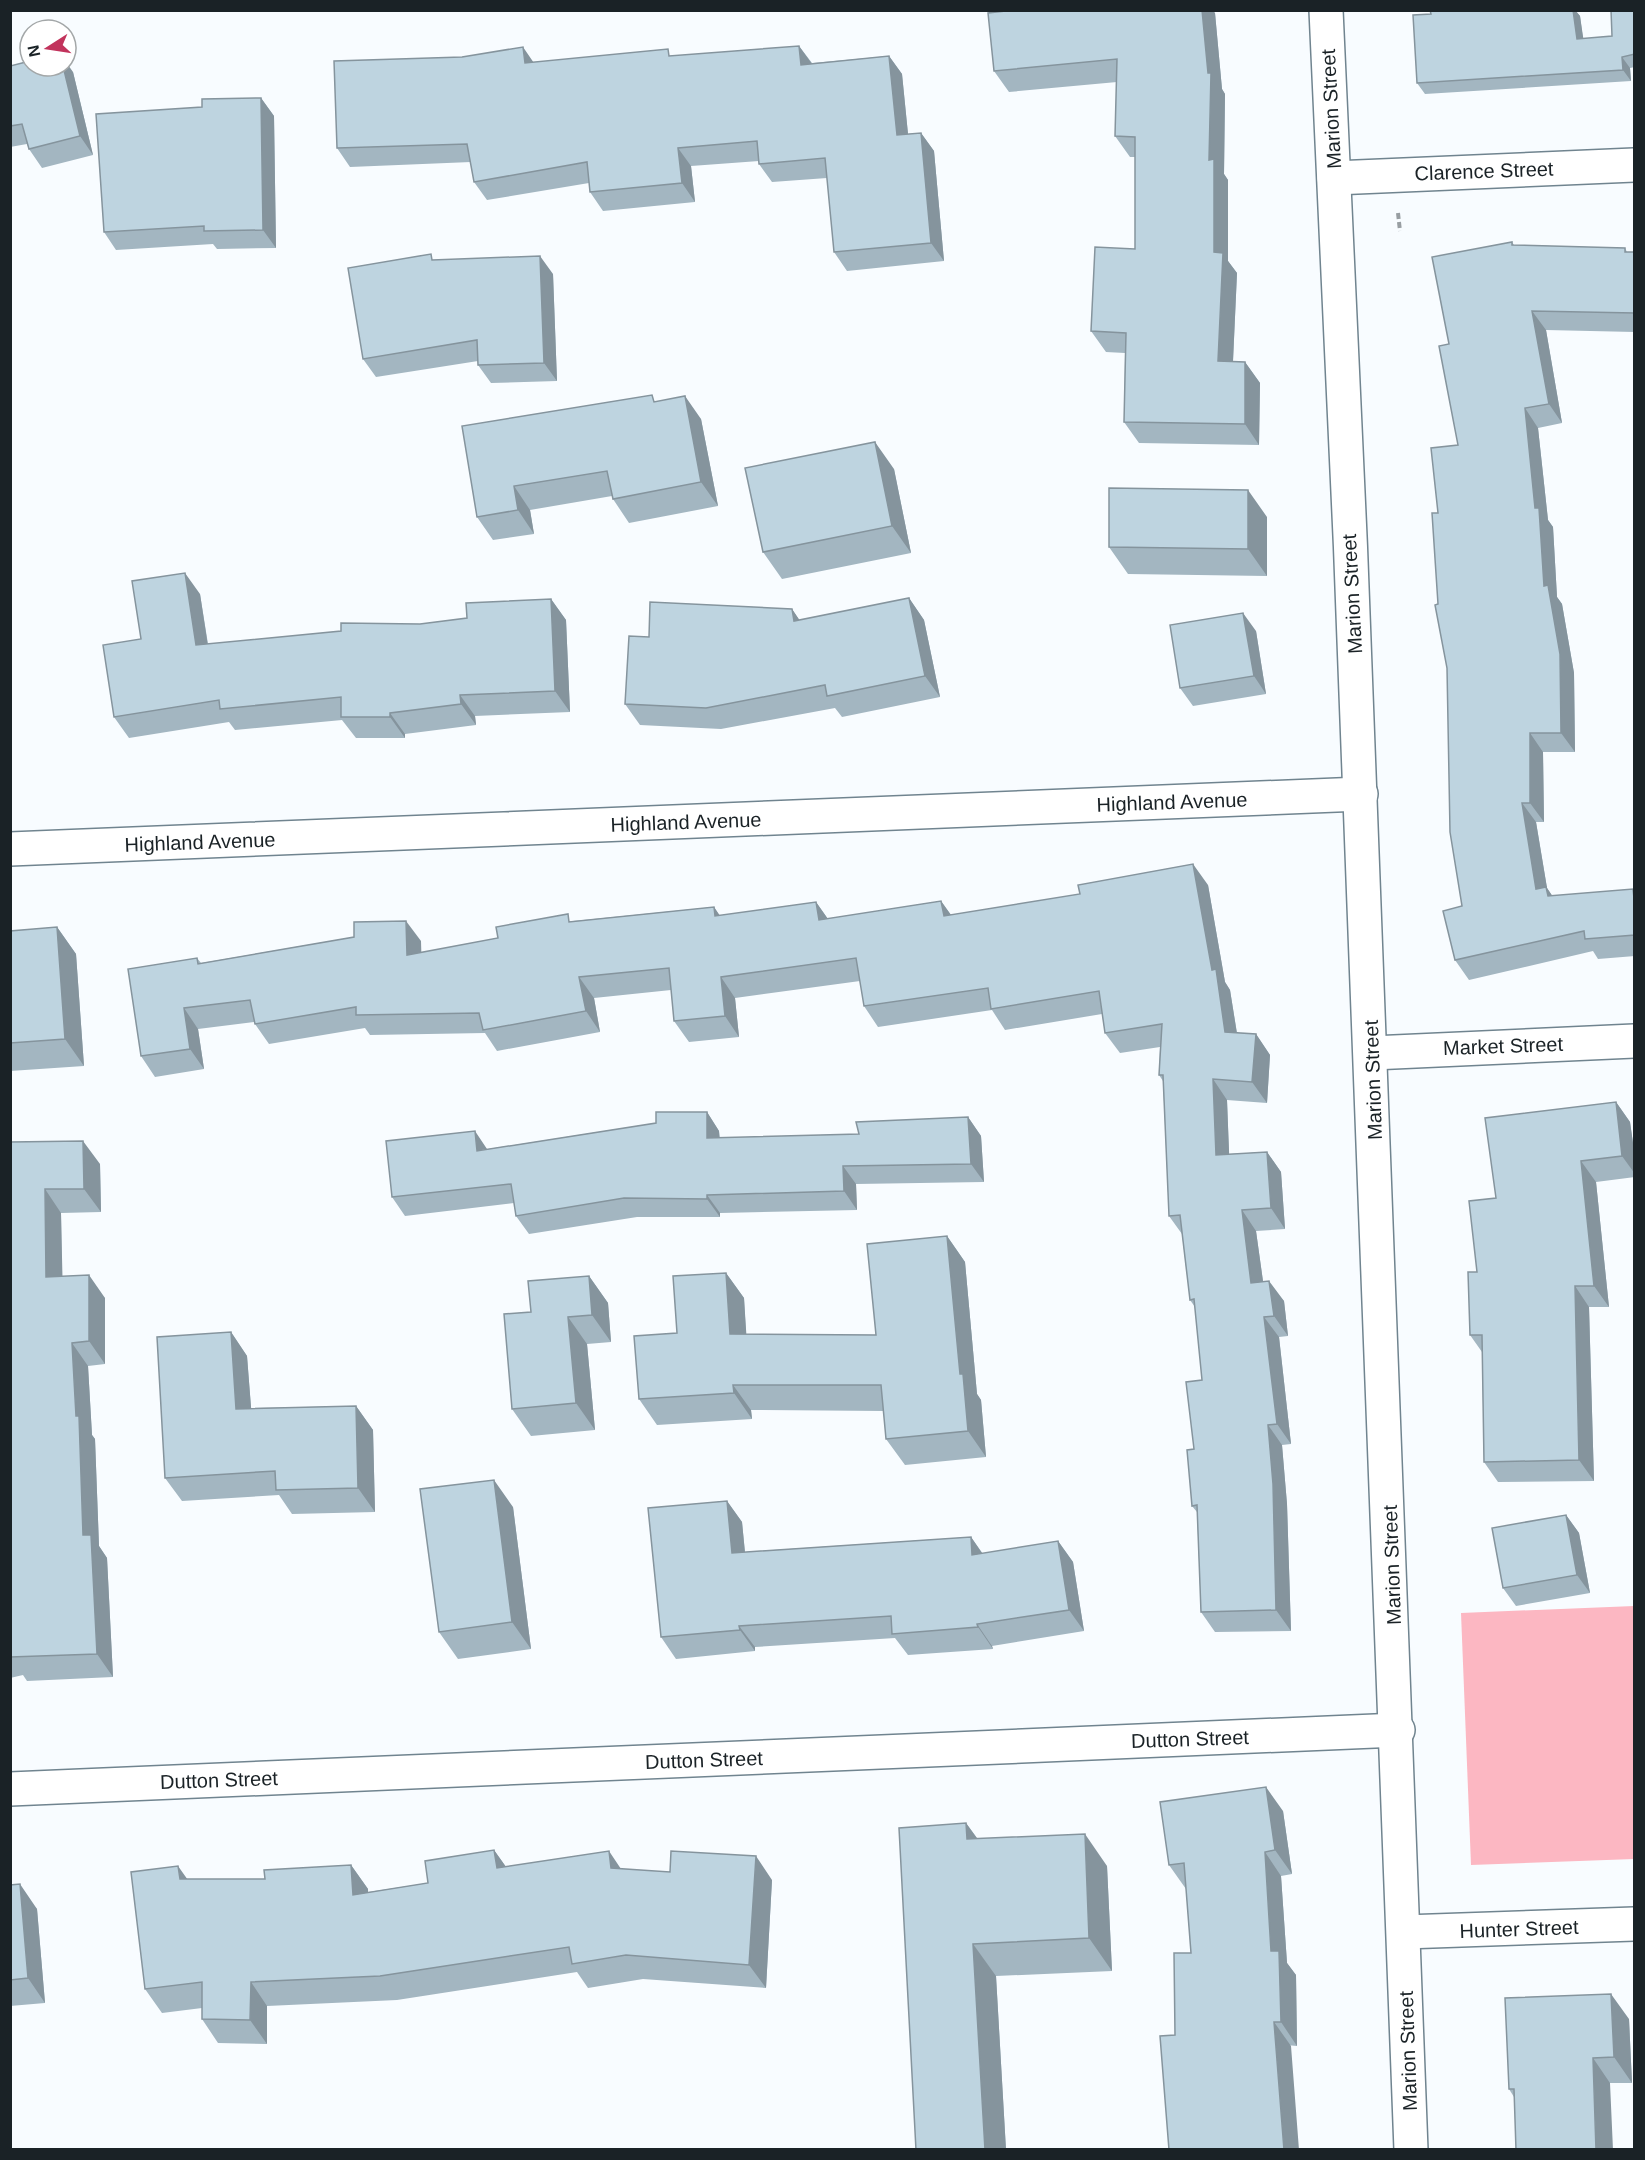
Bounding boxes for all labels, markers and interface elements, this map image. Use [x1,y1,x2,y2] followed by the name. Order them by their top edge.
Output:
[18,18,78,78] north arrow
[24,44,43,58] text: N
[1317,48,1345,170] street label: Marion Street
[1414,158,1554,184] street label: Clarence Street
[1338,533,1366,655] street label: Marion Street
[1096,788,1248,816] street label: Highland Avenue
[610,808,762,836] street label: Highland Avenue
[124,828,276,856] street label: Highland Avenue
[1360,1019,1386,1140] street label: Marion Street
[1443,1033,1564,1059] street label: Market Street
[1379,1504,1405,1625] street label: Marion Street
[1131,1726,1250,1752] street label: Dutton Street
[645,1747,764,1773] street label: Dutton Street
[160,1767,279,1793] street label: Dutton Street
[1459,1916,1579,1942] street label: Hunter Street
[1395,1990,1421,2111] street label: Marion Street

